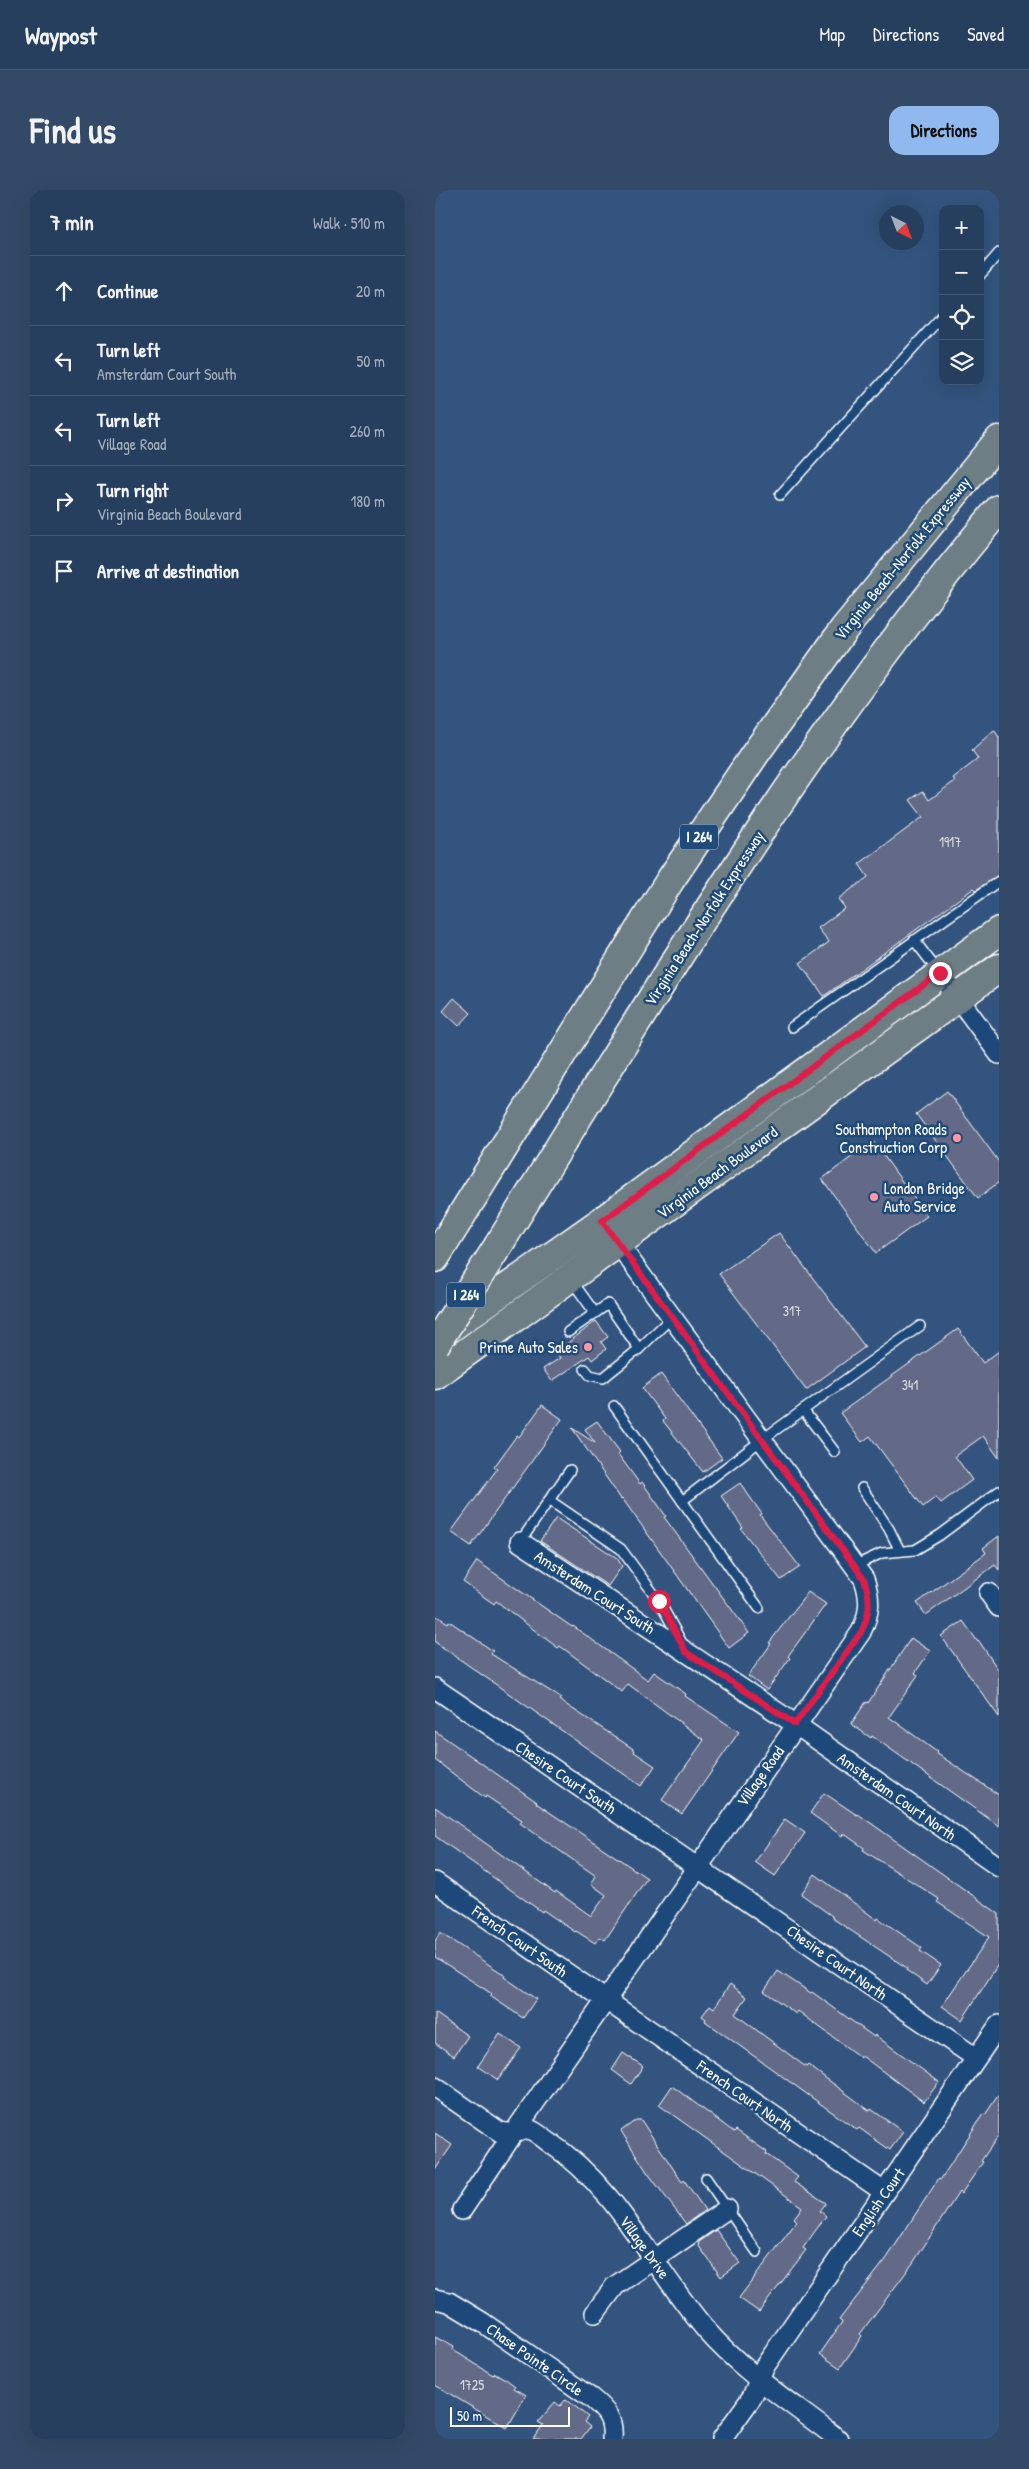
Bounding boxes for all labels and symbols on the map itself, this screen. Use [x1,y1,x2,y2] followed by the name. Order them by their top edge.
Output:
[879,205,924,250] north arrow
[829,471,975,644] street label: Virginia Beach-Norfolk Expressway
[680,824,718,850] road number: I 264
[639,826,769,1010] street label: Virginia Beach-Norfolk Expressway
[939,832,961,851] house number: 1917
[929,962,952,985] route end
[835,1118,947,1158] place label: Southampton Roads Construction Corp
[652,1121,782,1223] street label: Virginia Beach Boulevard
[951,1132,963,1144] marker: Southampton Roads Construction Corp
[884,1177,965,1217] place label: London Bridge Auto Service
[868,1191,880,1203] marker: London Bridge Auto Service
[447,1282,485,1308] road number: I 264
[783,1301,801,1320] house number: 317
[479,1336,578,1358] place label: Prime Auto Sales
[582,1341,594,1353] marker: Prime Auto Sales
[902,1375,918,1394] house number: 341
[531,1545,660,1639] street label: Amsterdam Court South
[648,1590,671,1613] route start
[511,1735,621,1819] street label: Chesire Court South
[731,1741,789,1811] street label: Village Road
[833,1747,961,1845] street label: Amsterdam Court North
[467,1899,572,1982] street label: French Court South
[782,1919,892,2005] street label: Chesire Court North
[692,2054,798,2137] street label: French Court North
[846,2163,910,2241] street label: English Court
[615,2211,676,2284] street label: Village Drive
[482,2317,588,2401] street label: Chase Pointe Circle
[460,2375,484,2394] house number: 1725
[450,2404,570,2427] scale bar

